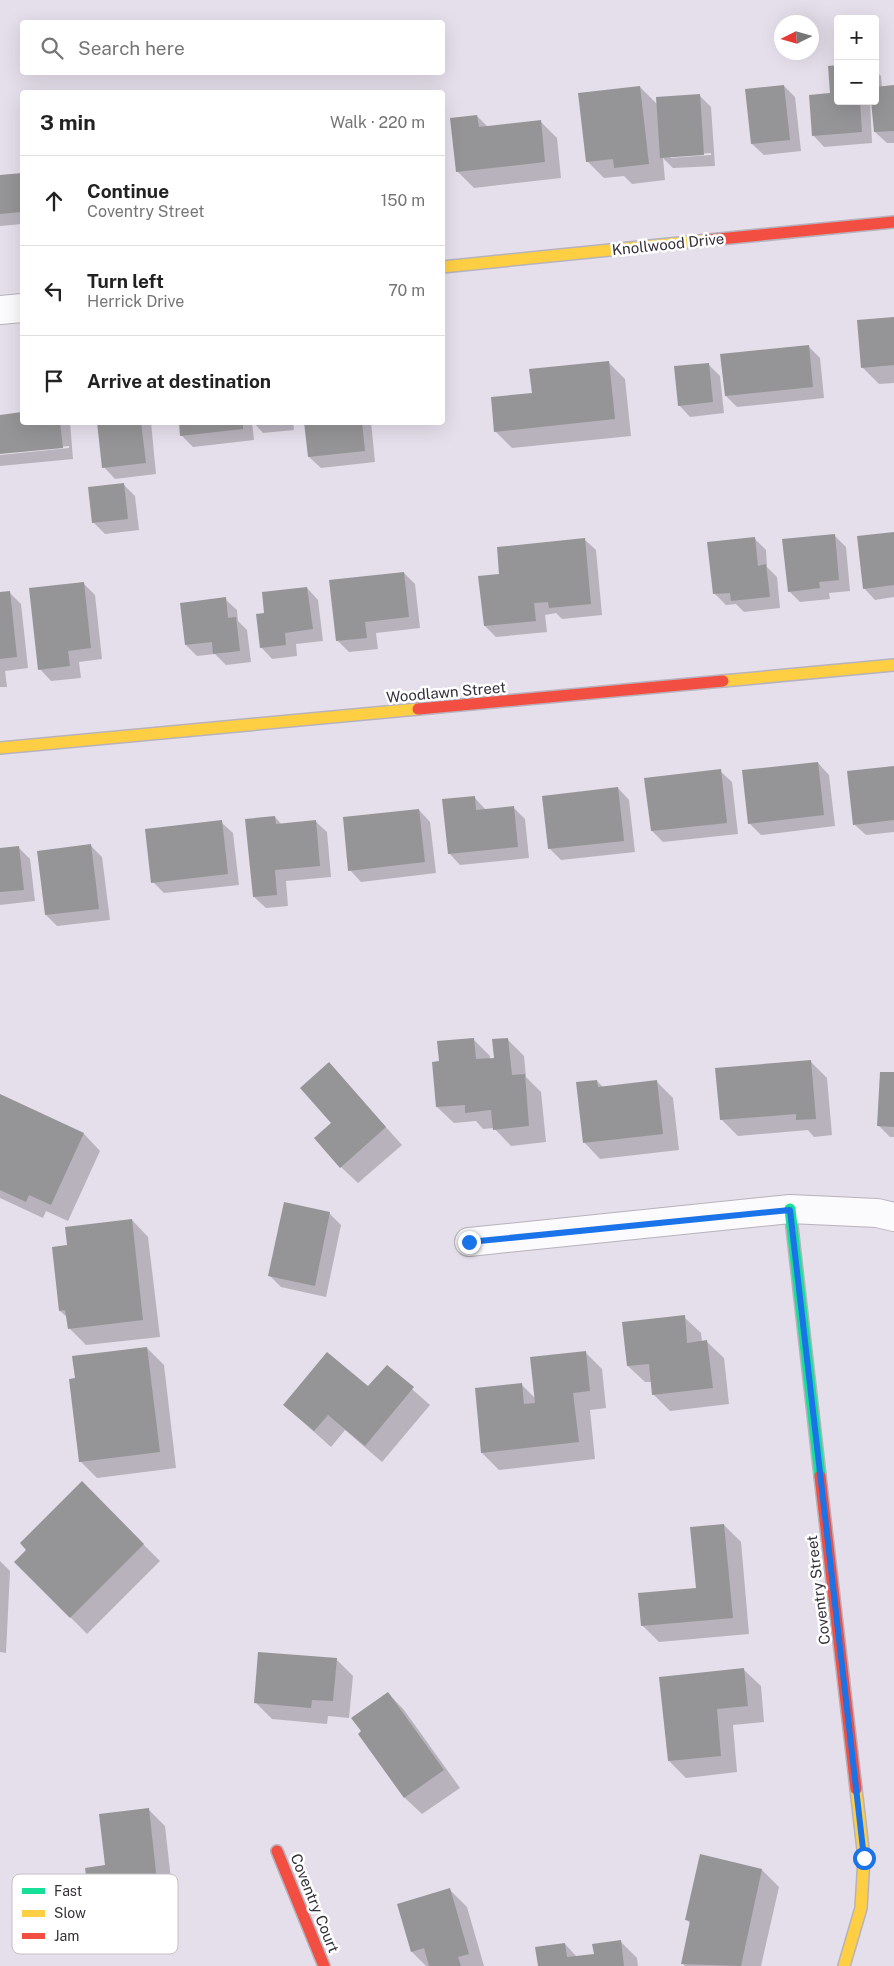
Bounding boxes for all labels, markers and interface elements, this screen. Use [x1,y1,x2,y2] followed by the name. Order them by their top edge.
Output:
[774,15,819,60] north arrow
[834,15,879,105] map controls
[834,15,879,60] button: +
[20,20,445,75] search box
[38,34,66,62] icon: search
[78,37,185,59] text: Search here
[834,60,879,105] button: −
[40,110,96,135] text: 3 min
[330,113,425,132] text: Walk · 220 m
[87,180,169,202] text: Continue
[40,187,68,215] icon: ahead
[381,191,425,210] text: 150 m
[87,202,205,221] text: Coventry Street
[611,230,725,258] street label: Knollwood Drive
[87,270,164,292] text: Turn left
[40,277,68,305] icon: left
[388,281,425,300] text: 70 m
[87,292,184,311] text: Herrick Drive
[40,367,68,395] icon: arrive
[87,370,271,392] text: Arrive at destination
[386,678,507,706] street label: Woodlawn Street
[458,1231,481,1254] route end
[803,1534,833,1646] street label: Coventry Street
[853,1847,876,1870] route start
[287,1851,343,1955] street label: Coventry Court
[12,1874,178,1954] legend
[54,1883,82,1899] text: Fast
[54,1905,86,1921] text: Slow
[54,1928,79,1944] text: Jam

